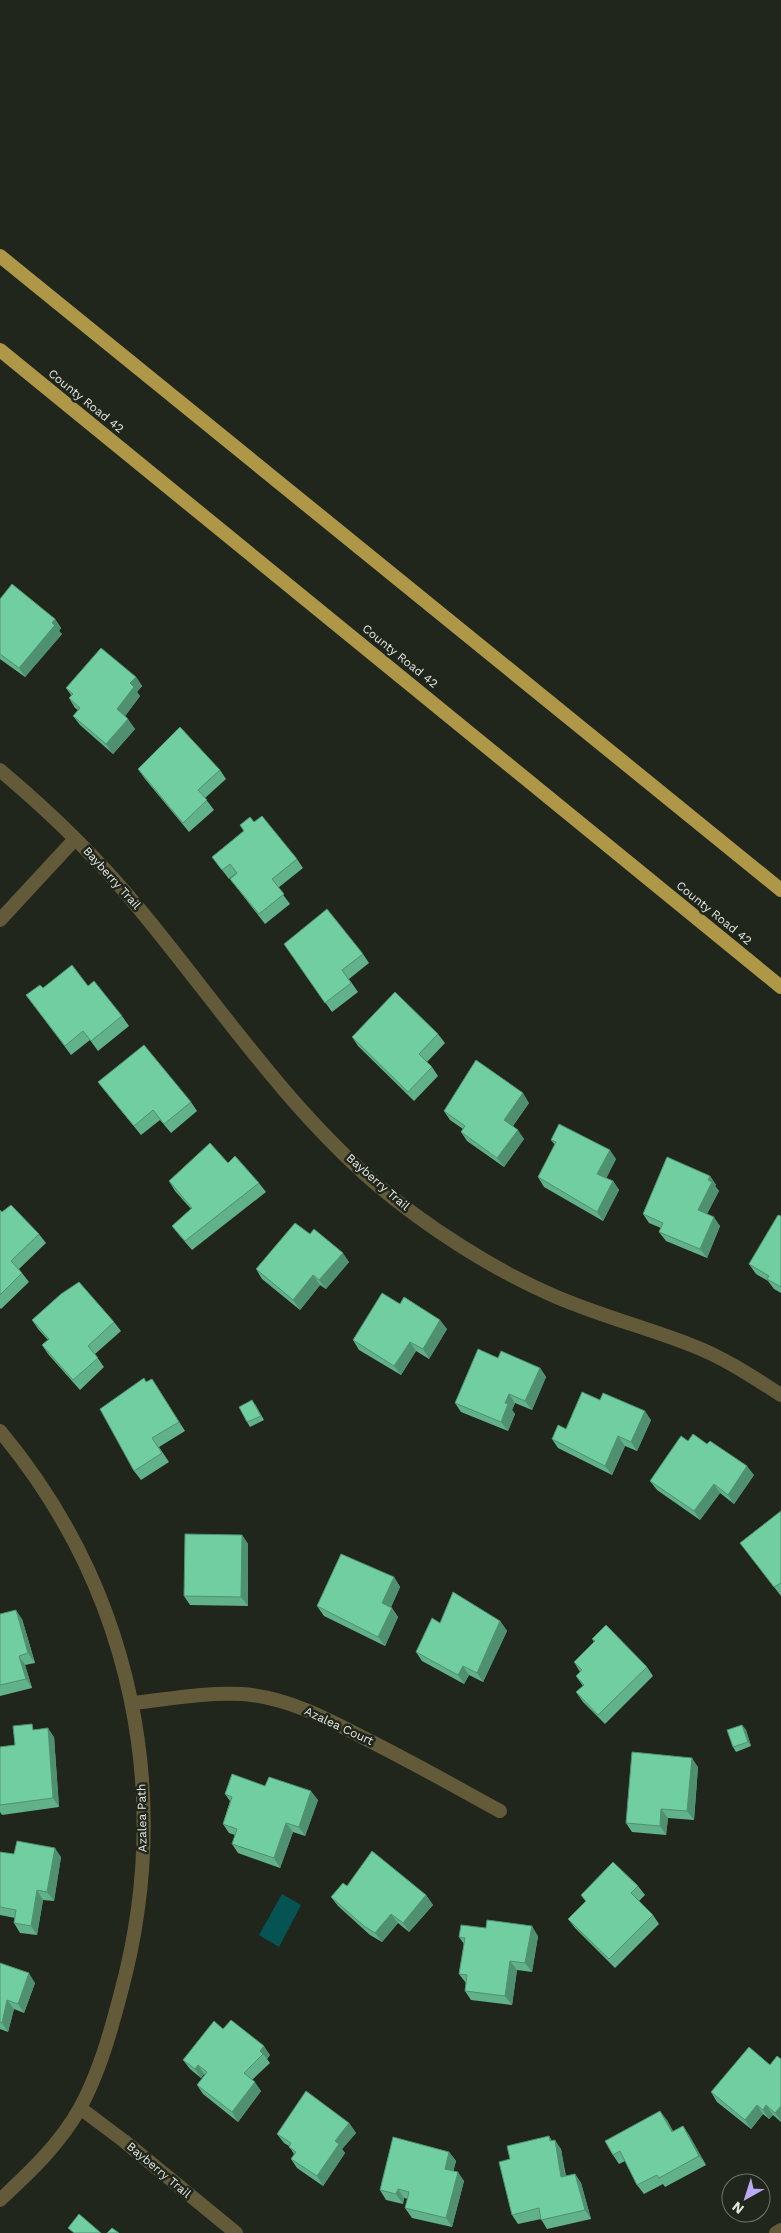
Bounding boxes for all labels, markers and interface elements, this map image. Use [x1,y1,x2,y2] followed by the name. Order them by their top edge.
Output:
[45,366,127,436] street label: County Road 42
[359,621,441,691] street label: County Road 42
[80,844,144,912] street label: Bayberry Trail
[673,878,755,948] street label: County Road 42
[344,1151,413,1213] street label: Bayberry Trail
[302,1704,376,1748] street label: Azalea Court
[134,1784,150,1852] street label: Azalea Path
[124,2139,194,2201] street label: Bayberry Trail
[721,2173,771,2223] north arrow
[729,2199,747,2218] text: N

